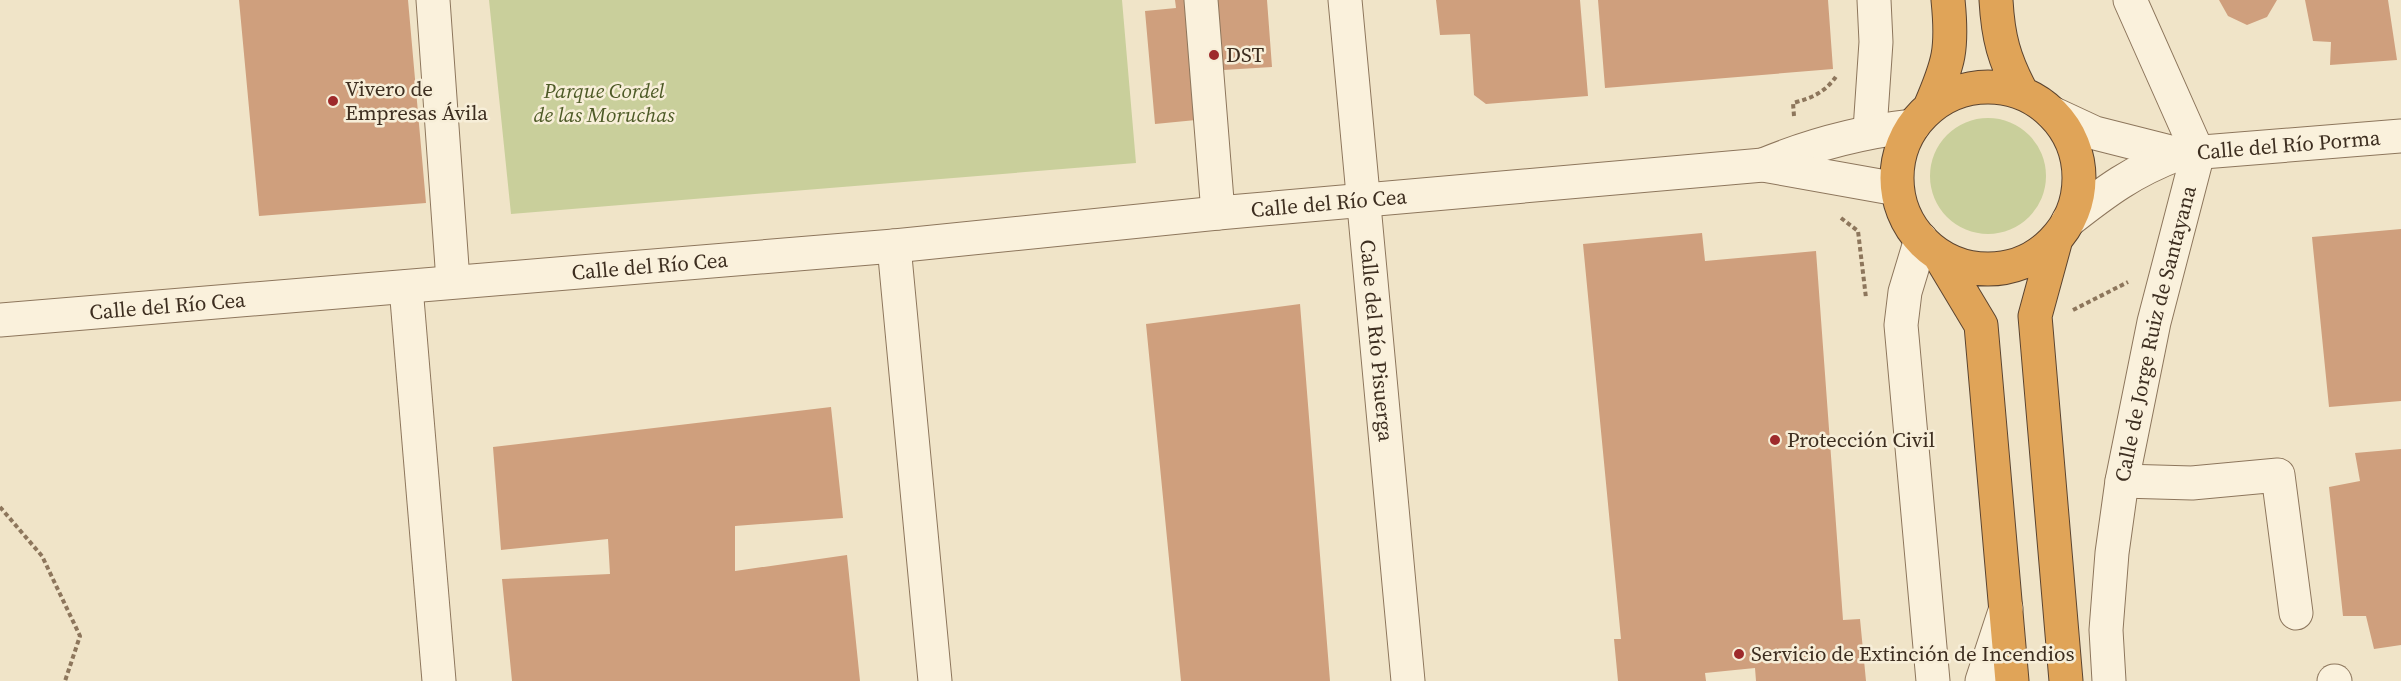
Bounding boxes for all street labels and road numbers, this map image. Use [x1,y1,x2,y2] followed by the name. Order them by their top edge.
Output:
[2196,123,2382,166] street label: Calle del Río Porma
[1250,181,1408,224] street label: Calle del Río Cea
[2107,182,2203,484] street label: Calle de Jorge Ruiz de Santayana
[1353,238,1401,443] street label: Calle del Río Pisuerga
[571,245,729,287] street label: Calle del Río Cea
[88,285,247,327] street label: Calle del Río Cea

